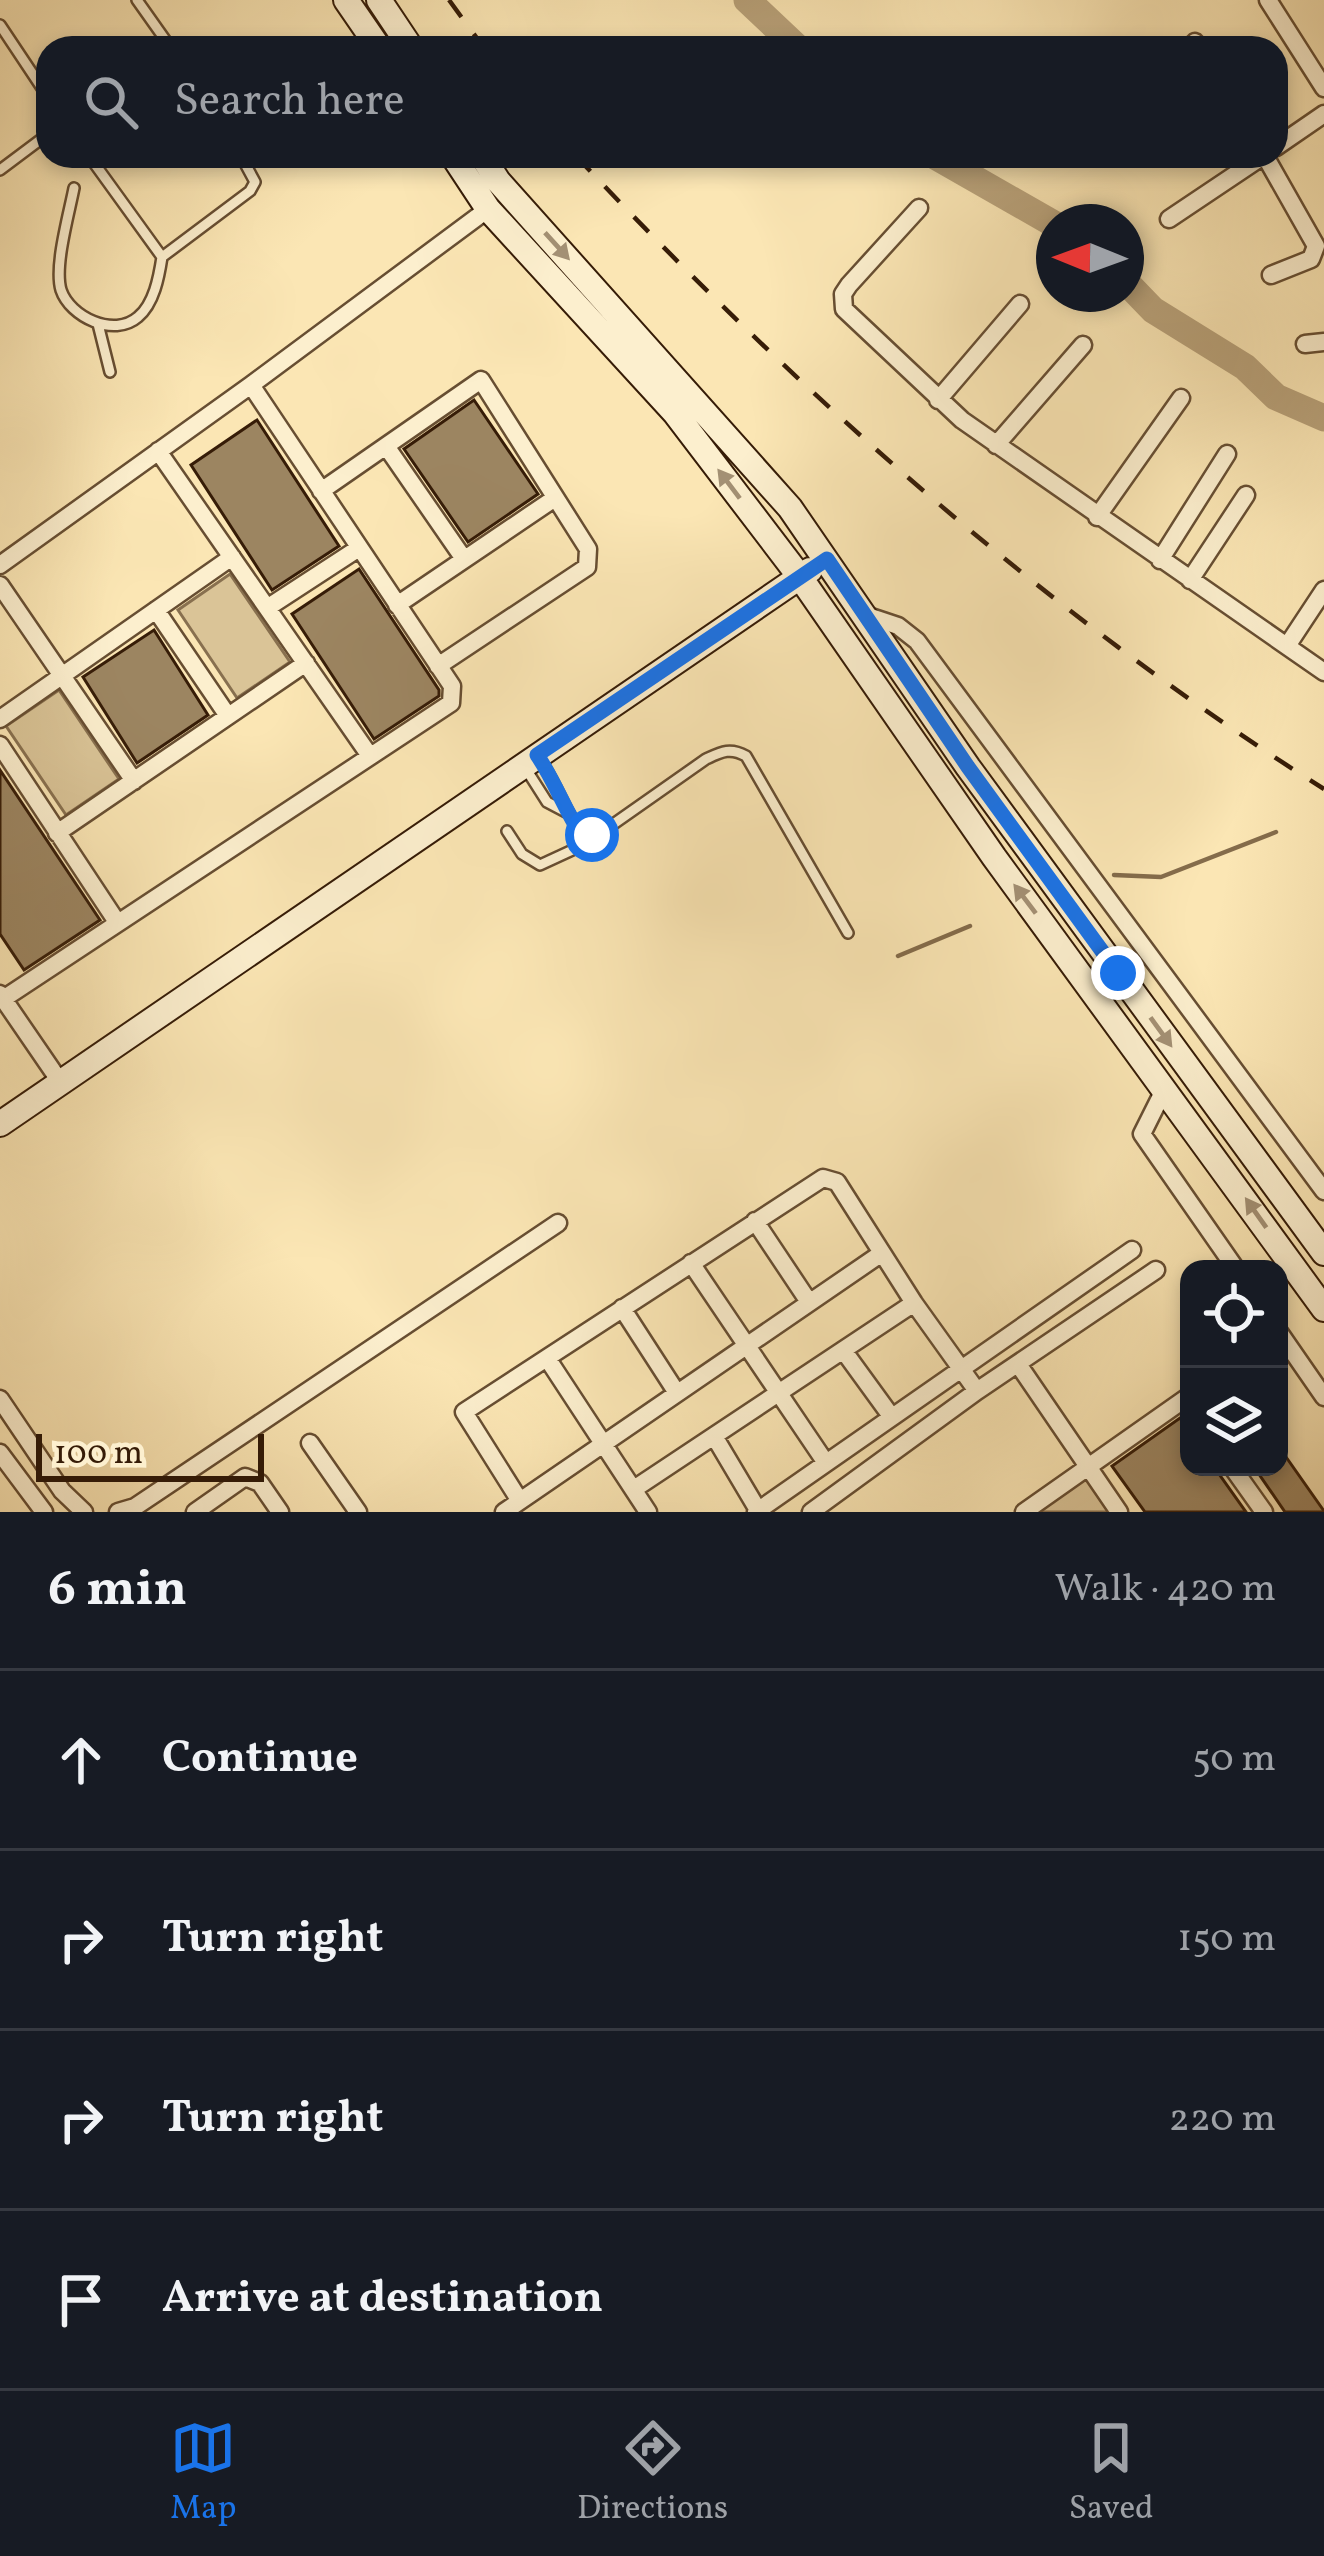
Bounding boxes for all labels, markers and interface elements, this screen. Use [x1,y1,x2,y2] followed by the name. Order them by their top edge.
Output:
[36,36,1288,168] search box
[78,69,144,135] icon: search
[174,71,405,134] text: Search here
[1036,204,1144,312] north arrow
[542,231,570,260] one-way arrow
[718,469,742,500] one-way arrow
[565,808,619,862] route start
[1013,883,1038,915] one-way arrow
[1091,946,1145,1000] route end
[1149,1016,1173,1047] one-way arrow
[1245,1197,1269,1229] one-way arrow
[1180,1260,1288,1476] map controls
[1180,1260,1288,1368] button: locate
[1180,1368,1288,1476] button: layers
[36,1428,264,1481] scale bar
[54,1432,143,1478] text: 100 m
[48,1555,187,1626] text: 6 min
[1054,1563,1276,1617] text: Walk · 420 m
[48,1727,114,1793] icon: ahead
[162,1728,358,1791] text: Continue
[1192,1733,1276,1787] text: 50 m
[48,1907,114,1973] icon: right
[162,1908,383,1971] text: Turn right
[1177,1913,1276,1967] text: 150 m
[48,2087,114,2153] icon: right
[162,2088,383,2151] text: Turn right
[1169,2093,1276,2147] text: 220 m
[48,2267,114,2333] icon: arrive
[162,2268,603,2331] text: Arrive at destination
[170,2415,236,2533] tab: Map
[577,2415,728,2533] tab: Directions
[1069,2415,1154,2533] tab: Saved

